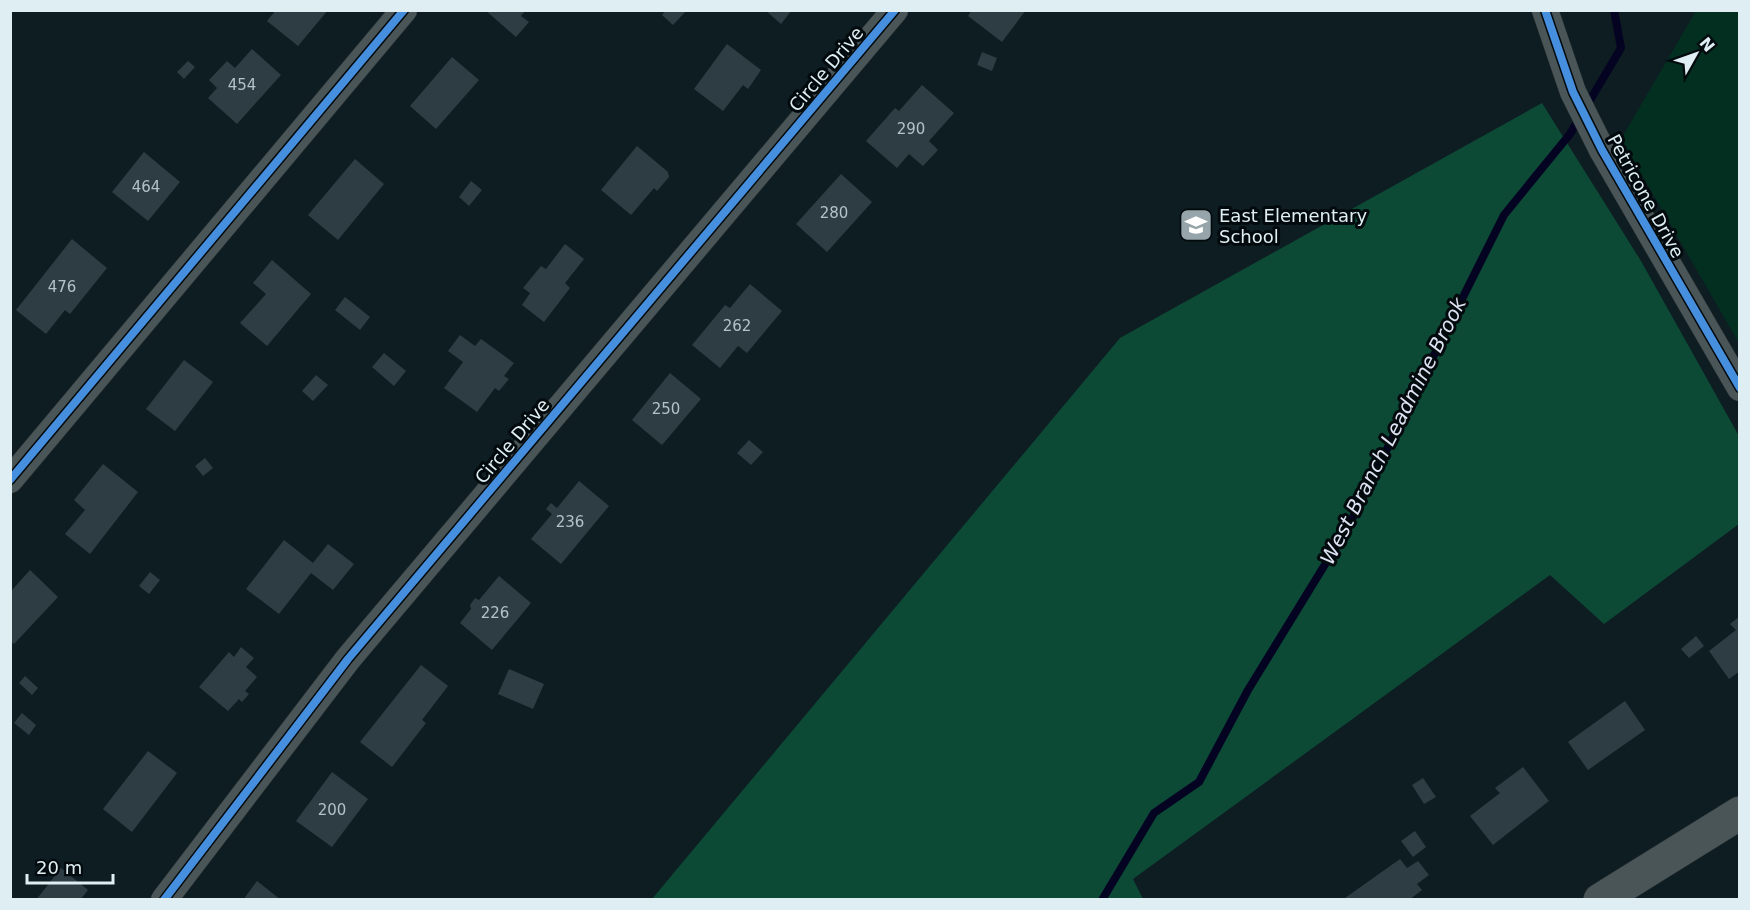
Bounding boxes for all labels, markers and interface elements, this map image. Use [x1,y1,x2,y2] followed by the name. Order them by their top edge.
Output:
[784,22,868,116] street label: Circle Drive
[1666,24,1726,84] north arrow
[1696,33,1719,56] text: N
[228,76,256,94] house number: 454
[897,120,925,138] house number: 290
[1603,131,1689,261] street label: Petricone Drive
[132,178,160,196] house number: 464
[820,204,848,222] house number: 280
[1219,205,1368,247] place label: East Elementary School
[1178,207,1214,243] school or university icon: East Elementary School
[48,278,76,296] house number: 476
[1315,292,1472,568] water label: West Branch Leadmine Brook
[723,317,751,335] house number: 262
[470,394,554,488] street label: Circle Drive
[652,400,680,418] house number: 250
[556,513,584,531] house number: 236
[481,604,509,622] house number: 226
[318,801,346,819] house number: 200
[27,847,112,885] scale bar
[36,857,82,878] text: 20 m

